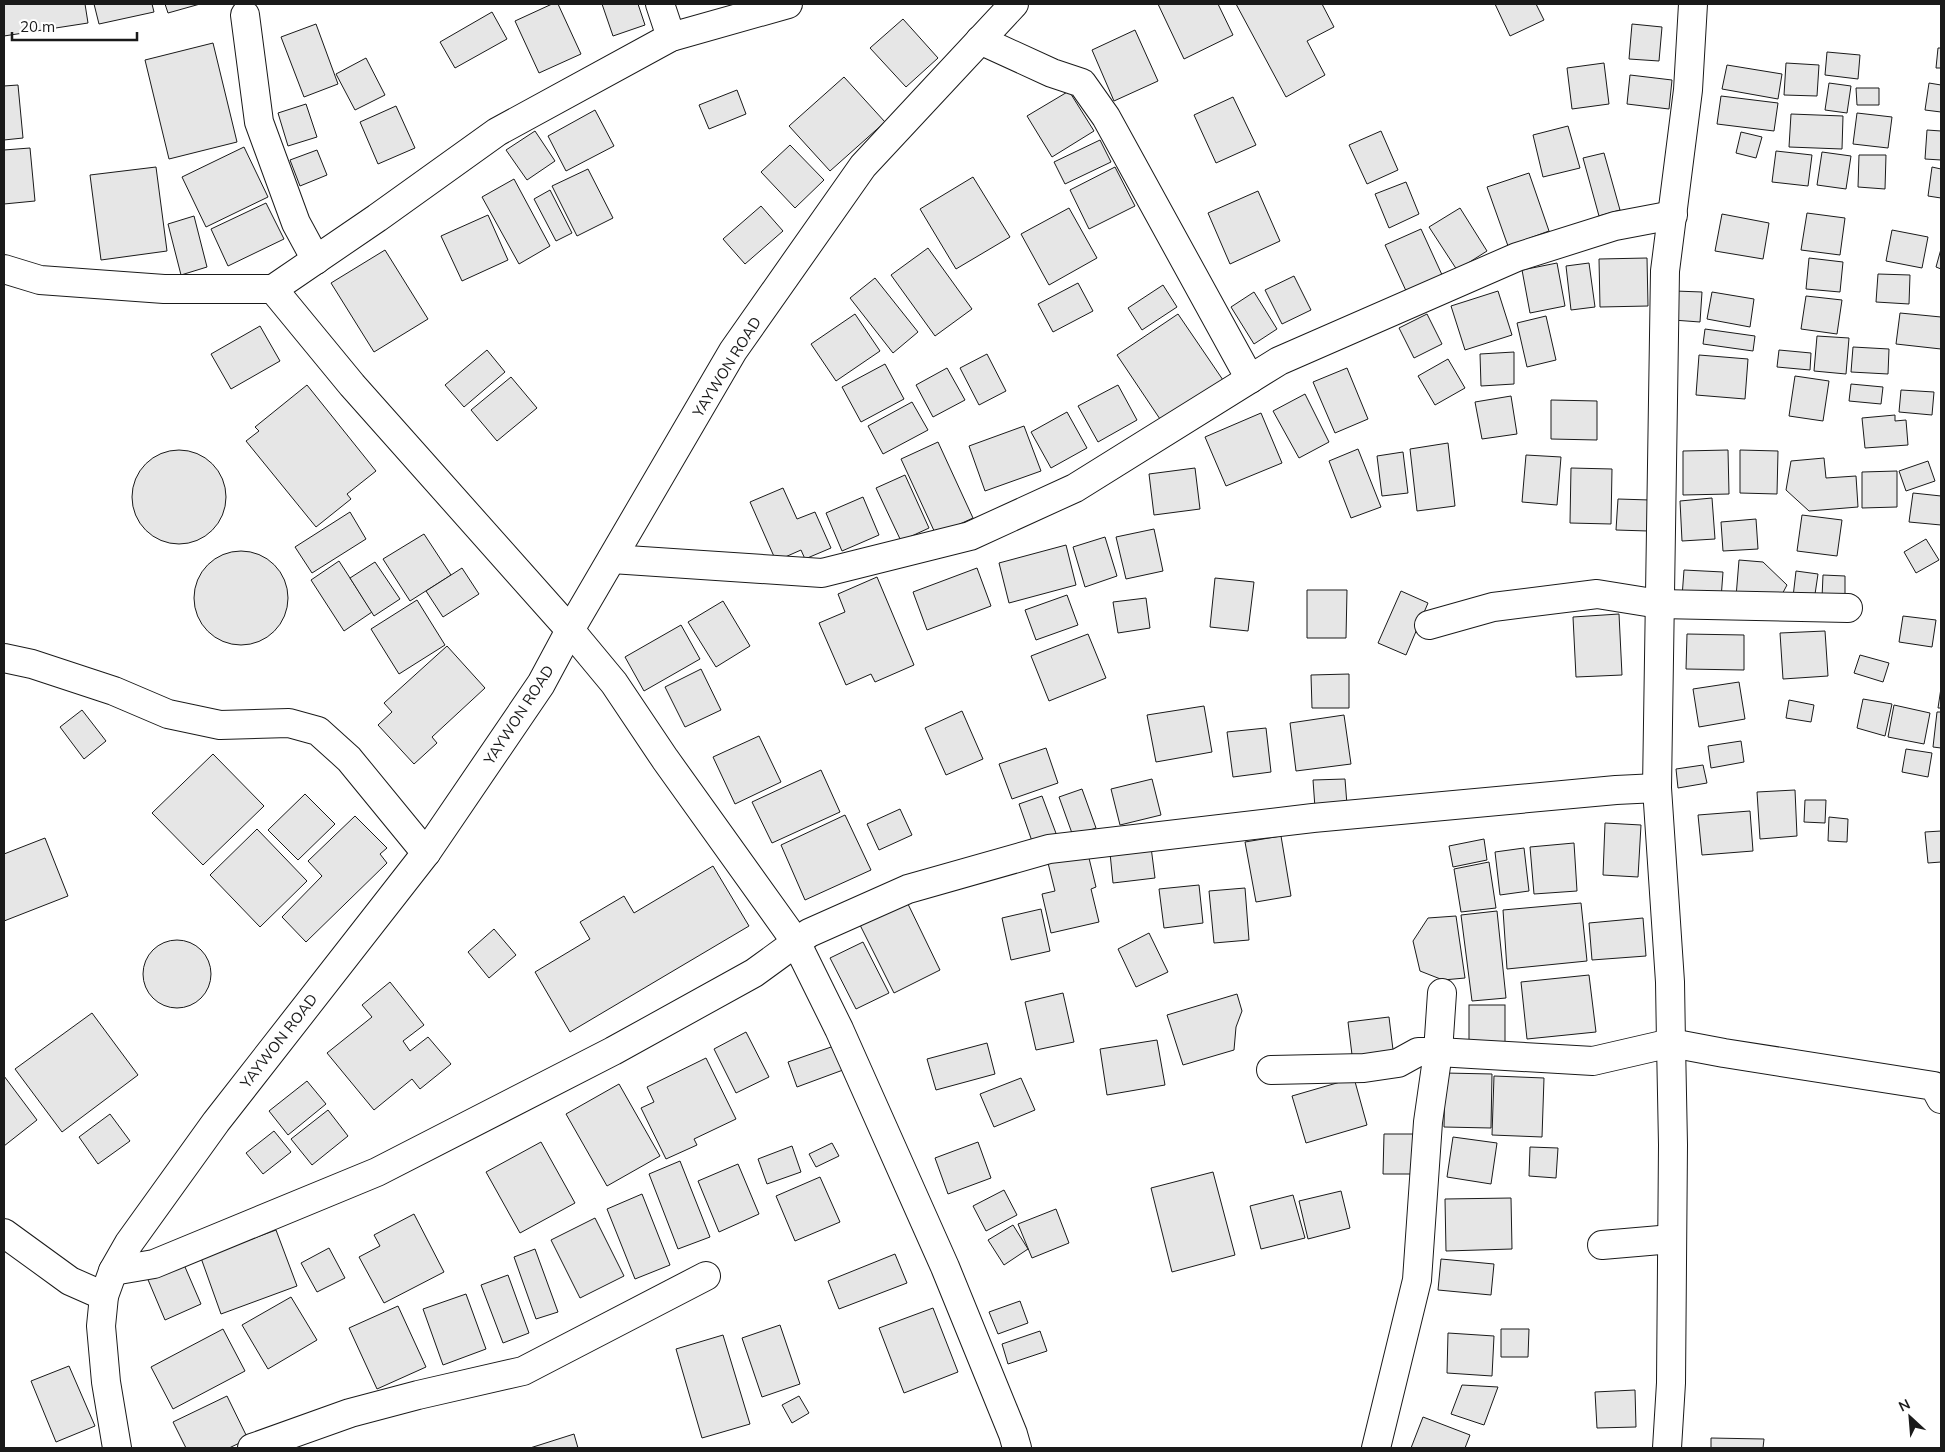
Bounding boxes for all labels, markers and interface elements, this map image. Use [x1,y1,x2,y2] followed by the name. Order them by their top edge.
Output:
[12,10,138,42] scale bar
[20,17,55,36] text: 20 m
[688,313,765,421] street label: YAYWON ROAD
[479,662,558,769] street label: YAYWON ROAD
[235,990,321,1092] street label: YAYWON ROAD
[1885,1392,1935,1442] north arrow
[1896,1395,1913,1416] text: N

